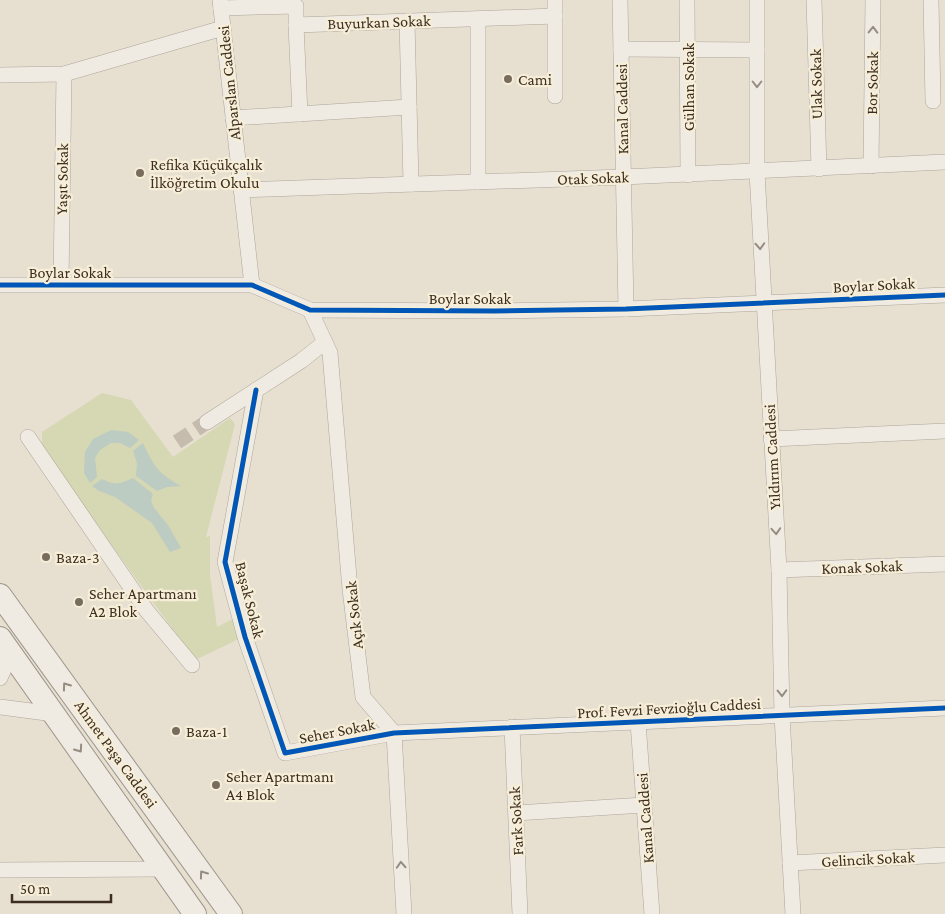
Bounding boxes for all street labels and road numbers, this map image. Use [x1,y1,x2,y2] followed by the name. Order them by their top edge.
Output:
[327,12,431,33] street label: Buyurkan Sokak
[215,25,244,141] street label: Alparslan Caddesi
[680,42,697,131] street label: Gülhan Sokak
[807,48,825,119] street label: Ulak Sokak
[863,51,881,115] street label: Bor Sokak
[613,63,631,155] street label: Kanal Caddesi
[53,143,72,215] street label: Yaşıt Sokak
[557,168,630,188] street label: Otak Sokak
[29,264,112,282] street label: Boylar Sokak
[832,274,916,297] street label: Boylar Sokak
[429,290,512,308] street label: Boylar Sokak
[761,404,783,510] street label: Yıldırım Caddesi
[821,557,903,577] street label: Konak Sokak
[231,560,268,641] street label: Başak Sokak
[342,580,367,650] street label: Açık Sokak
[577,695,761,722] street label: Prof. Fevzi Fevzioğlu Caddesi
[70,697,161,812] street label: Ahmet Paşa Caddesi
[298,715,377,747] street label: Seher Sokak
[633,772,657,864] street label: Kanal Caddesi
[506,786,526,856] street label: Fark Sokak
[821,848,916,870] street label: Gelincik Sokak

